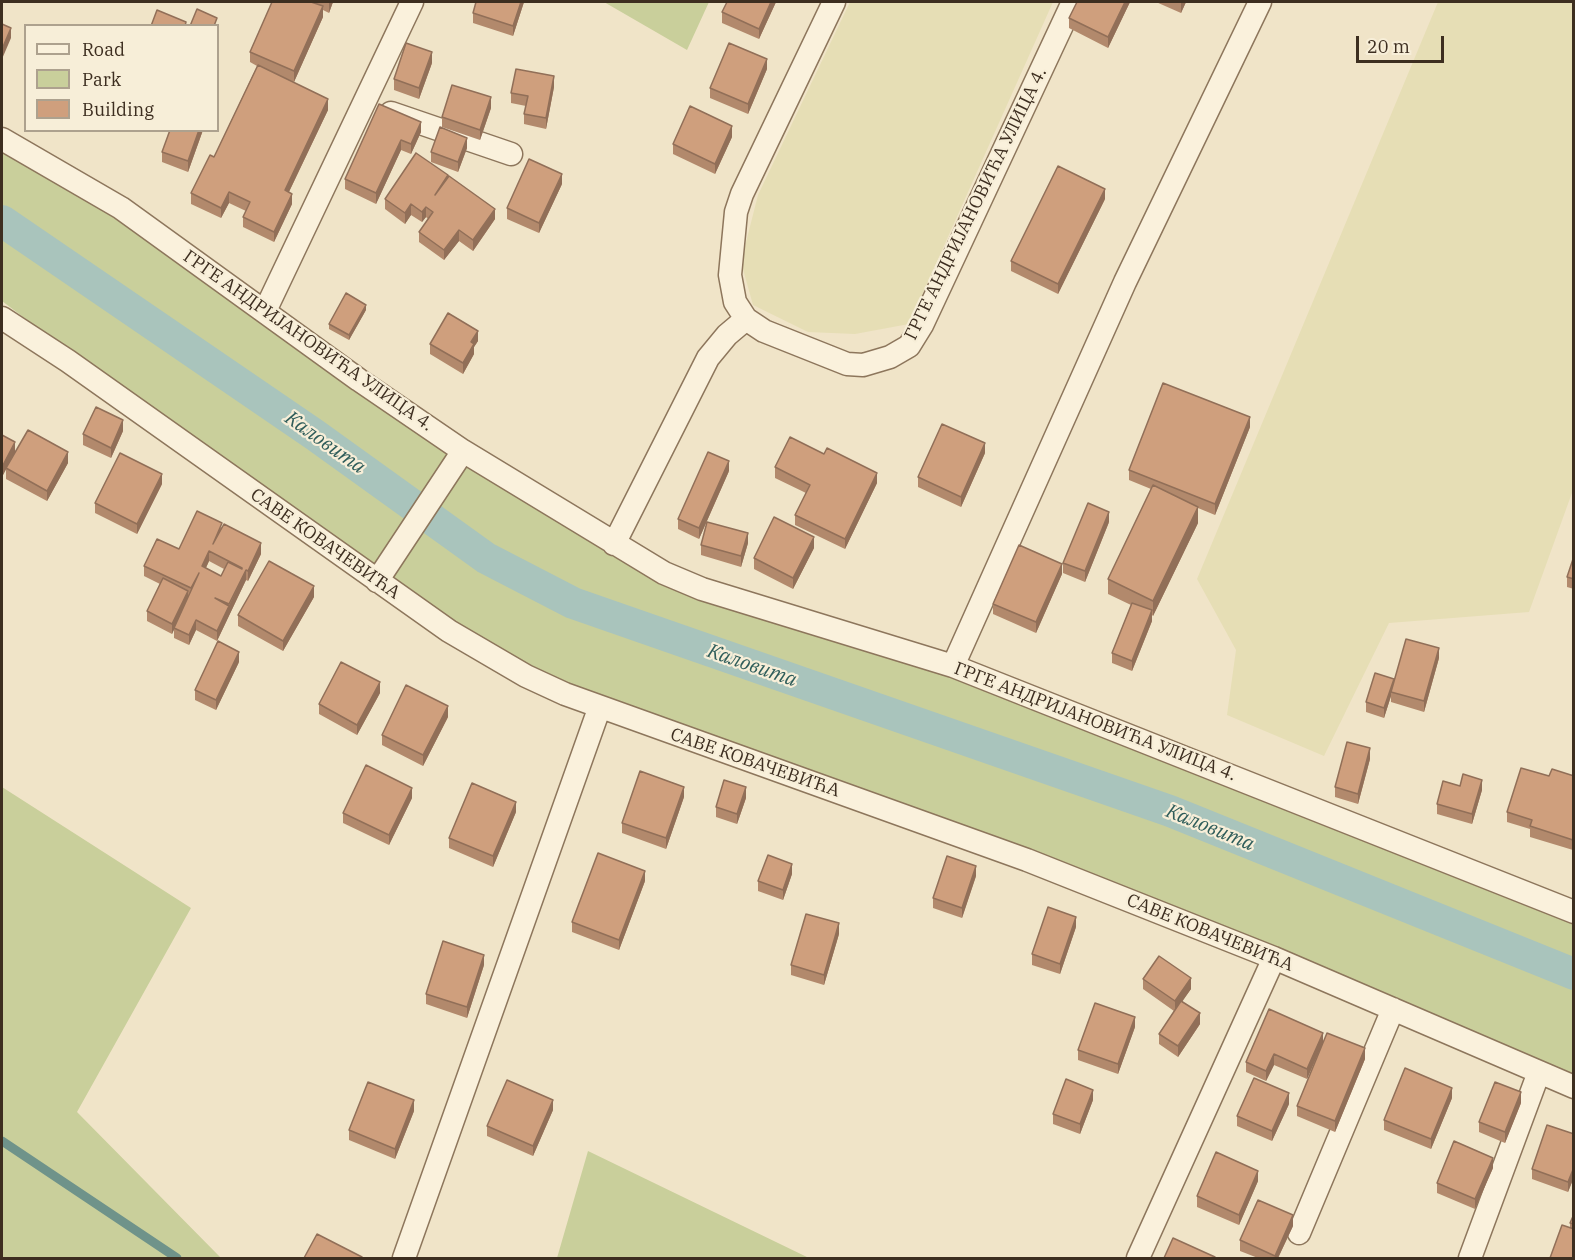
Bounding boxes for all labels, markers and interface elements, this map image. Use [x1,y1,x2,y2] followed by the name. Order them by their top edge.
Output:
[24,24,219,132] legend
[1359,24,1448,62] scale bar
[1367,35,1410,58] text: 20 m
[82,38,125,61] text: Road
[900,64,1052,344] street label: ГРГЕ АНДРИЈАНОВИЋА УЛИЦА 4.
[82,68,121,91] text: Park
[82,98,154,121] text: Building
[179,246,437,436] street label: ГРГЕ АНДРИЈАНОВИЋА УЛИЦА 4.
[280,407,370,479] water label: Каловита
[246,484,404,604] street label: САВЕ КОВАЧЕВИЋА
[704,640,800,692] water label: Каловита
[951,658,1239,786] street label: ГРГЕ АНДРИЈАНОВИЋА УЛИЦА 4.
[667,724,843,802] street label: САВЕ КОВАЧЕВИЋА
[1162,799,1258,857] water label: Каловита
[1123,890,1297,976] street label: САВЕ КОВАЧЕВИЋА

